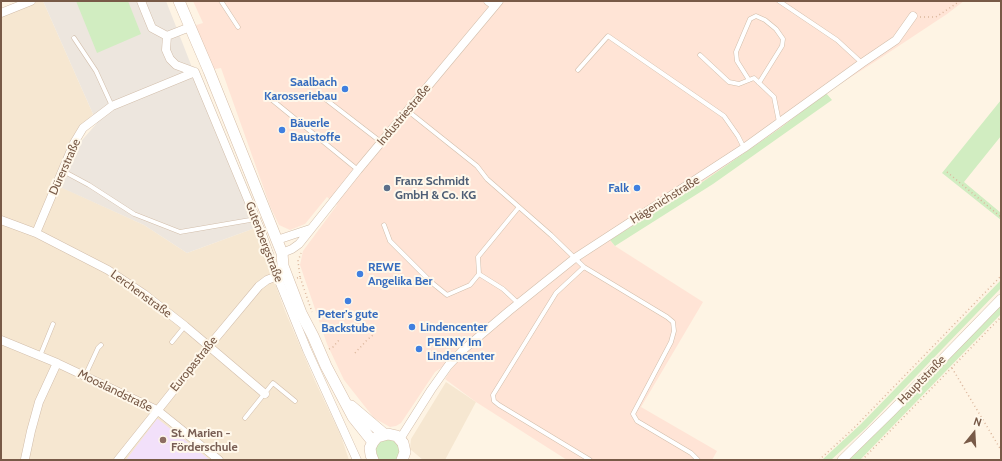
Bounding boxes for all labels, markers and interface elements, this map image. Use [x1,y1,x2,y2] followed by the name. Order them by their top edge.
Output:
[264,75,337,103] place label: Saalbach Karosseriebau
[374,81,434,149] street label: Industriestraße
[340,84,350,94] marker: Saalbach Karosseriebau
[290,116,340,144] place label: Bäuerle Baustoffe
[277,125,287,135] marker: Bäuerle Baustoffe
[46,137,84,197] street label: Dürerstraße
[628,173,702,227] street label: Hägenichstraße
[395,174,476,202] place label: Franz Schmidt GmbH & Co. KG
[608,181,629,195] place label: Falk
[382,183,392,193] marker: Franz Schmidt GmbH & Co. KG
[632,183,642,193] marker: Falk
[242,200,286,284] street label: Gutenbergstraße
[368,260,432,288] place label: REWE Angelika Ber
[108,267,174,321] street label: Lerchenstraße
[355,269,365,279] marker: REWE Angelika Ber
[343,296,353,306] marker: Peter's gute Backstube
[318,307,378,335] place label: Peter's gute Backstube
[420,320,488,334] place label: Lindencenter
[407,322,417,332] marker: Lindencenter
[167,333,221,395] street label: Europastraße
[427,335,495,363] place label: PENNY Im Lindencenter
[414,344,424,354] marker: PENNY Im Lindencenter
[895,353,949,407] street label: Hauptstraße
[75,367,155,415] street label: Mooslandstraße
[954,413,994,453] north arrow
[972,414,984,429] text: N
[171,426,238,454] place label: St. Marien - Förderschule
[158,435,168,445] marker: St. Marien - Förderschule

